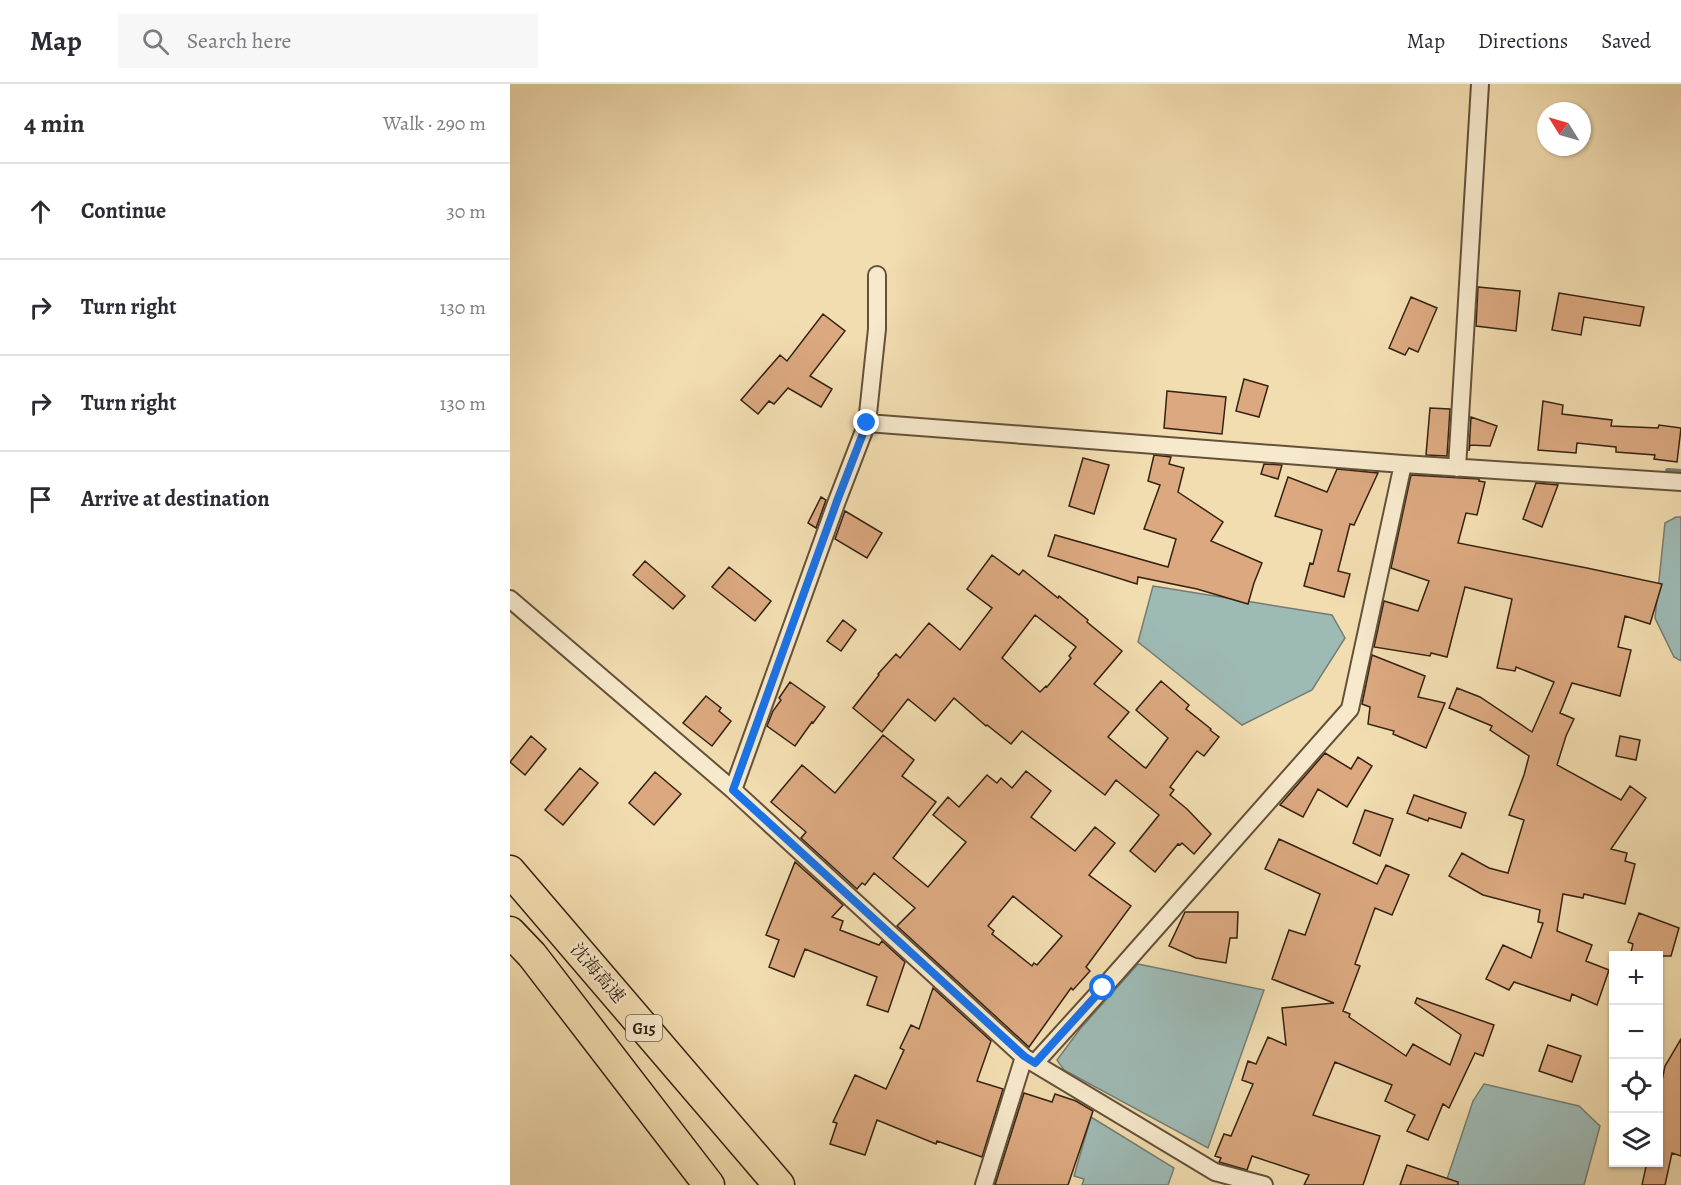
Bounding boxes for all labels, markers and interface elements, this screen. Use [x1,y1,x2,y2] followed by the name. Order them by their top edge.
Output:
[118,14,538,68] search box
[30,22,82,60] text: Map
[139,25,172,58] icon: search
[187,26,291,56] text: Search here
[1407,27,1445,55] text: Map
[1478,27,1568,55] text: Directions
[1601,27,1651,55] text: Saved
[1537,102,1591,156] north arrow
[24,106,85,141] text: 4 min
[383,110,486,137] text: Walk · 290 m
[24,195,57,228] icon: ahead
[81,196,166,226] text: Continue
[446,198,486,225] text: 30 m
[24,291,57,324] icon: right
[81,292,177,322] text: Turn right
[440,294,486,321] text: 130 m
[24,387,57,420] icon: right
[81,388,177,418] text: Turn right
[440,390,486,417] text: 130 m
[853,409,879,435] route end
[24,483,57,516] icon: arrive
[81,484,270,514] text: Arrive at destination
[565,938,631,1008] street label: 沈海高速
[1609,951,1663,1167] map controls
[1609,951,1663,1005] button: +
[1089,974,1115,1000] route start
[1609,1005,1663,1059] button: −
[626,1015,662,1041] road number: G15
[1609,1059,1663,1113] button: locate
[1609,1113,1663,1167] button: layers

